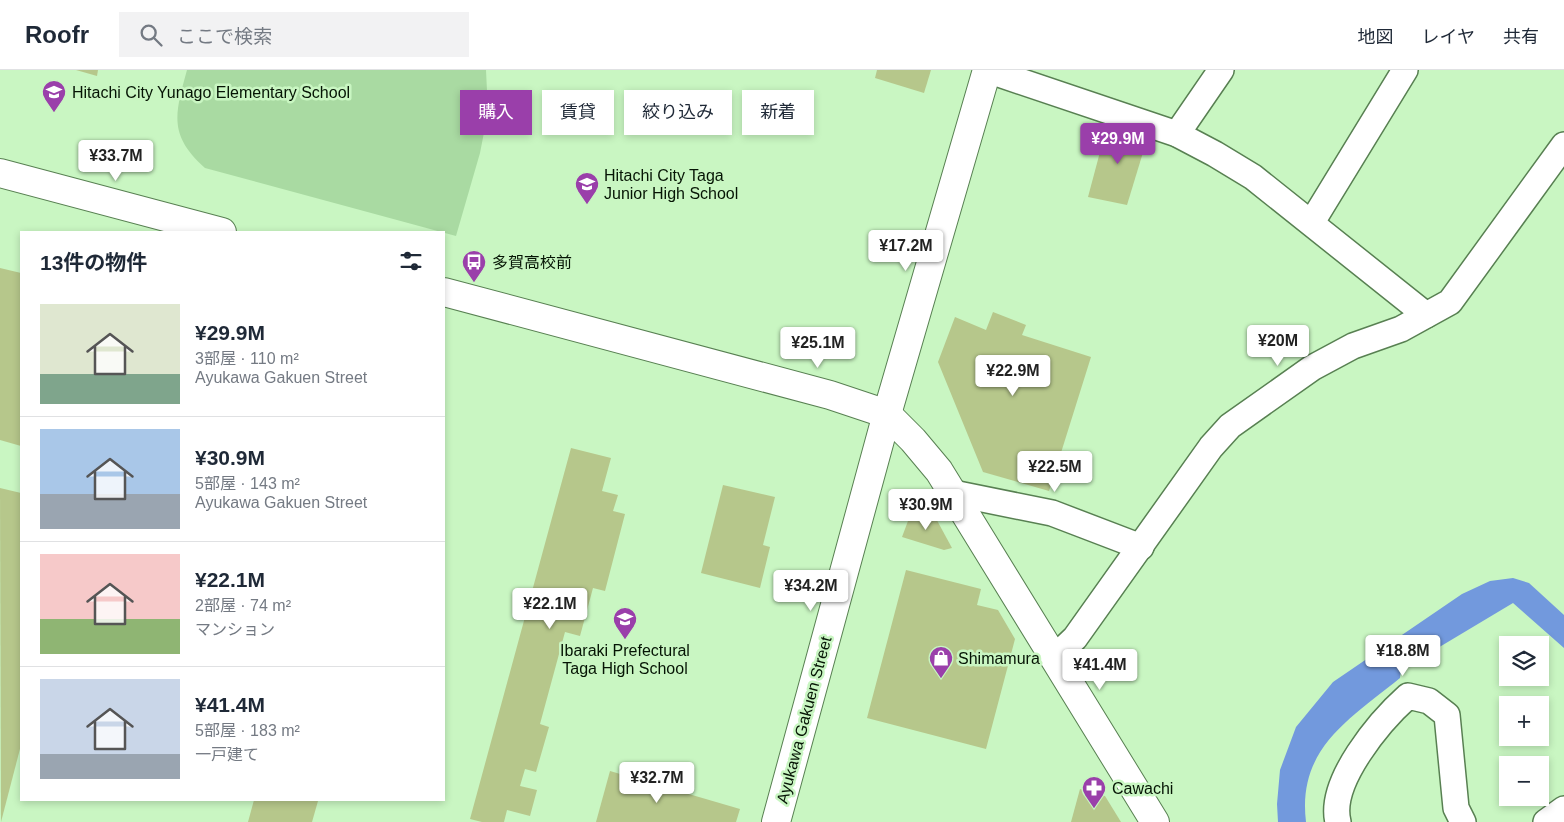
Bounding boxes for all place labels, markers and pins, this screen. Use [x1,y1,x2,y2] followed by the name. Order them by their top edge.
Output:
[41,79,67,113] school or university icon: Hitachi City Yunago Elementary School
[72,84,350,101] place label: Hitachi City Yunago Elementary School
[1077,122,1159,165] pin: ¥29.9M
[75,140,157,182] pin: ¥33.7M
[604,167,738,202] place label: Hitachi City Taga Junior High School
[574,171,600,205] school or university icon: Hitachi City Taga Junior High School
[865,230,947,272] pin: ¥17.2M
[461,249,487,283] bus stop icon: 多賀高校前
[492,254,572,271] place label: 多賀高校前
[1248,324,1308,367] pin: ¥20M
[777,326,859,369] pin: ¥25.1M
[972,354,1054,397] pin: ¥22.9M
[1014,450,1096,493] pin: ¥22.5M
[885,488,967,531] pin: ¥30.9M
[770,570,852,612] pin: ¥34.2M
[509,588,591,630] pin: ¥22.1M
[612,606,638,640] school or university icon: Ibaraki Prefectural Taga High School
[1362,634,1444,677] pin: ¥18.8M
[560,642,690,677] place label: Ibaraki Prefectural Taga High School
[928,645,954,679] shop icon: Shimamura
[1059,648,1141,691] pin: ¥41.4M
[958,650,1040,667] place label: Shimamura
[616,762,698,804] pin: ¥32.7M
[1081,775,1107,809] pharmacy icon: Cawachi
[1112,780,1173,797] place label: Cawachi

